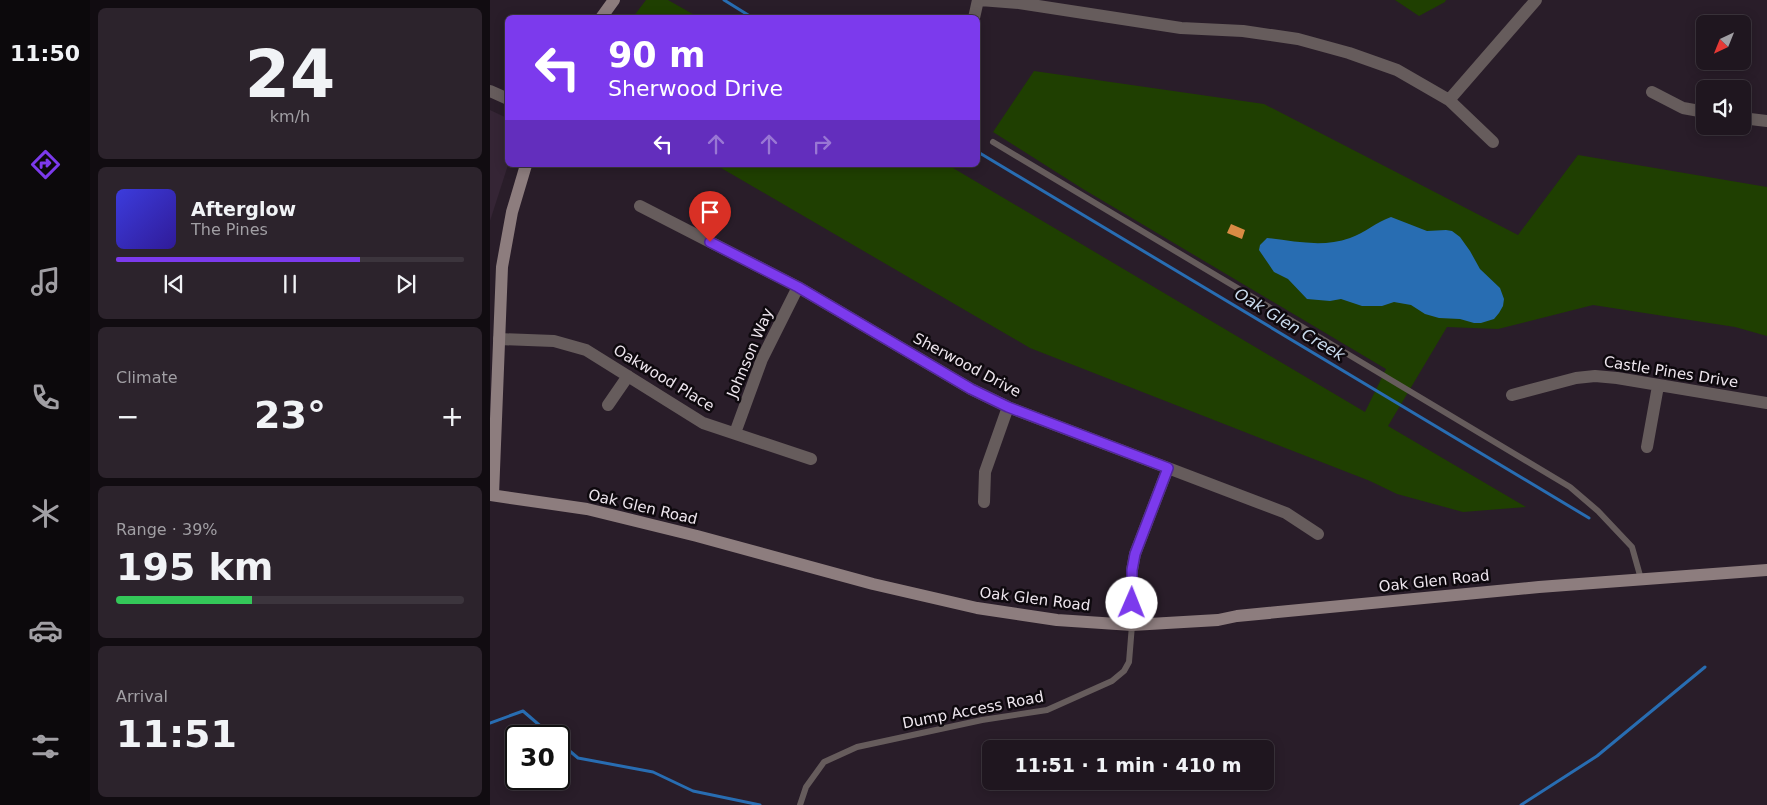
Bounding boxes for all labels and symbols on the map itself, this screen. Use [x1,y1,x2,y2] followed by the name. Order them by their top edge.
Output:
[1696,15,1751,70] north arrow
[689,191,731,242] pin
[1231,284,1349,365] water label: Oak Glen Creek
[723,305,777,402] street label: Johnson Way
[910,329,1024,401] street label: Sherwood Drive
[610,341,718,415] street label: Oakwood Place
[1603,352,1739,392] street label: Castle Pines Drive
[587,486,699,528] street label: Oak Glen Road
[1378,566,1490,596] street label: Oak Glen Road
[1105,576,1157,628] position arrow
[979,583,1091,615] street label: Oak Glen Road
[901,687,1045,733] street label: Dump Access Road
[505,725,570,790] speed limit sign: 30

